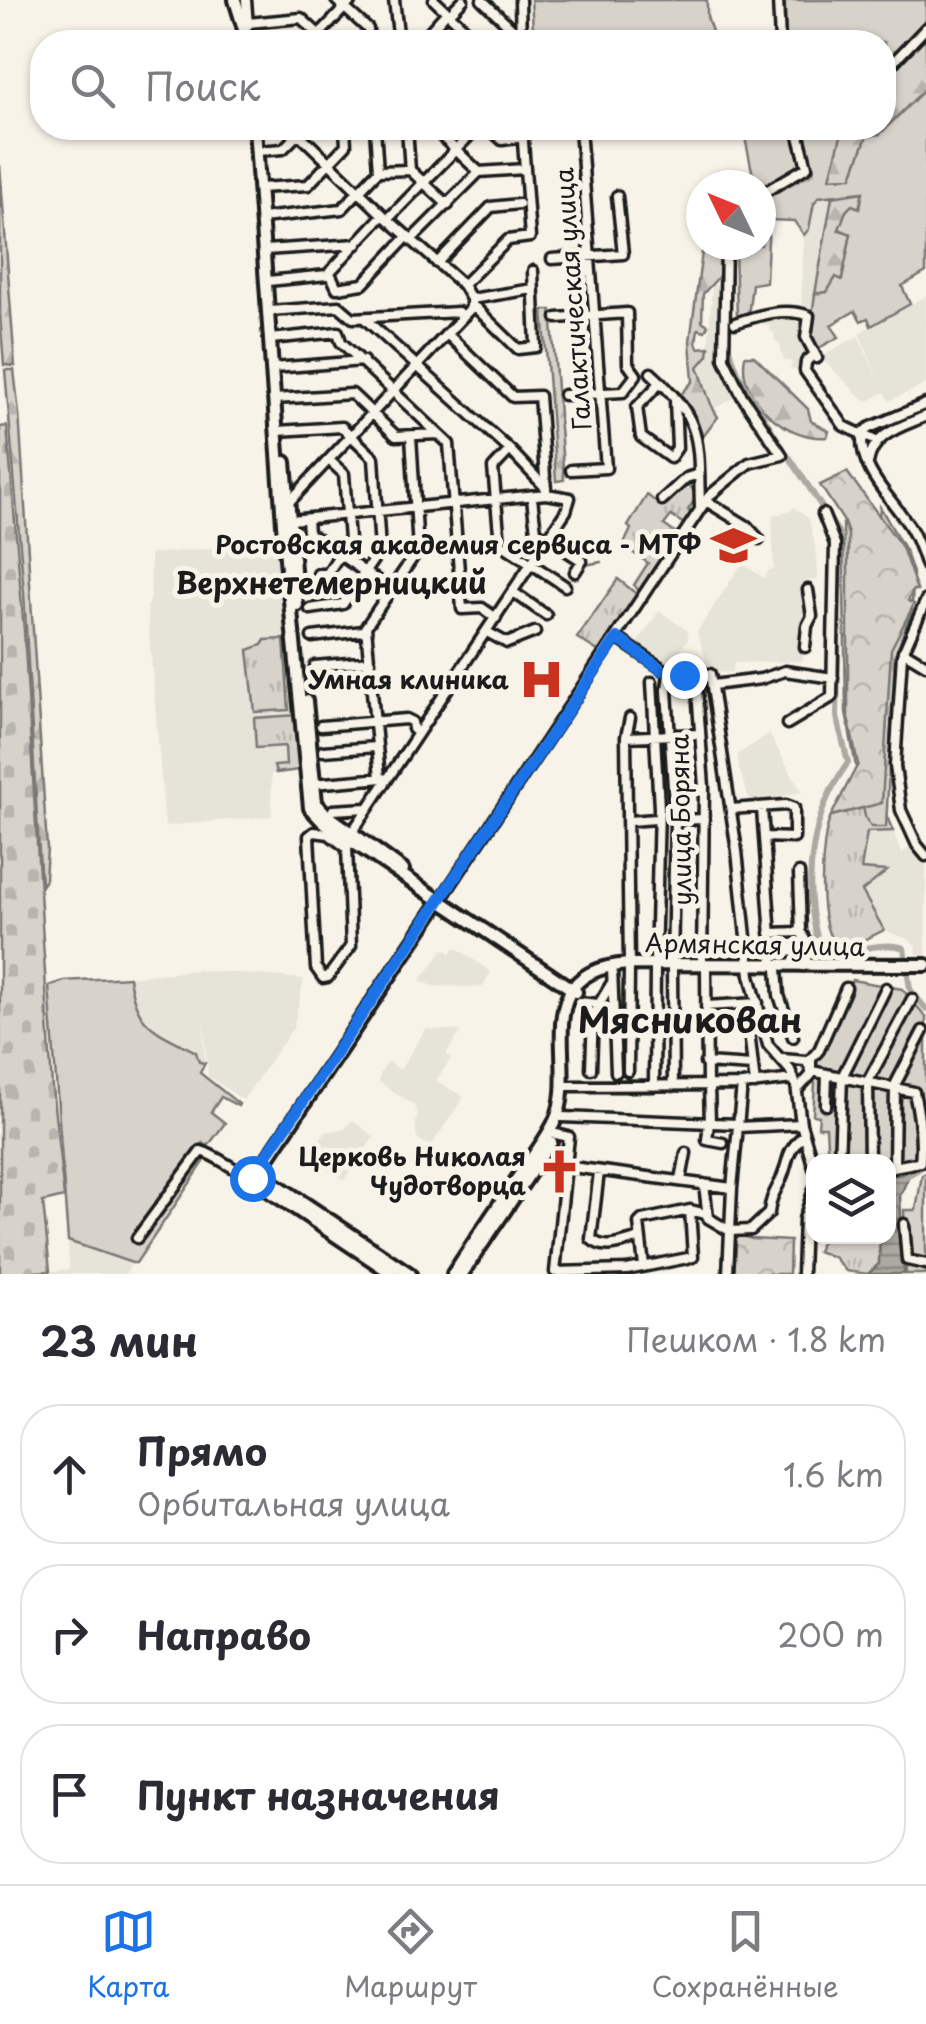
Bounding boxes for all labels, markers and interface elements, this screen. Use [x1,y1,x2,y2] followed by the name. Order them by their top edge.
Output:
[30,30,896,140] search box
[145,57,260,114] text: Поиск
[65,58,120,113] icon: search
[544,166,600,432] street label: Галактическая улица
[686,170,776,260] north arrow
[710,521,758,569] school or university icon: Ростовская академия сервиса - МТФ
[215,525,701,563] place label: Ростовская академия сервиса - МТФ
[175,559,487,604] district label: Верхнетемерницкий
[662,653,708,699] route end
[518,656,566,704] hospital icon: Умная клиника
[308,660,510,698] place label: Умная клиника
[659,734,700,906] street label: улица Боряна
[645,923,866,965] street label: Армянская улица
[578,992,802,1045] district label: Мясникован
[299,1137,526,1204] place label: Церковь Николая Чудотворца
[535,1147,583,1195] church icon: Церковь Николая Чудотворца
[806,1154,896,1244] map controls
[806,1154,896,1244] button: layers
[230,1156,276,1202] route start
[40,1308,198,1371] text: 23 мин
[626,1315,886,1363] text: Пешком · 1.8 km
[137,1422,267,1479] text: Прямо
[42,1447,97,1502] icon: ahead
[783,1450,884,1498] text: 1.6 km
[137,1479,450,1527] text: Орбитальная улица
[137,1606,311,1663] text: Направо
[42,1607,97,1662] icon: right
[777,1610,884,1658] text: 200 m
[137,1766,500,1823] text: Пункт назначения
[42,1767,97,1822] icon: arrive
[87,1904,170,2007] tab: Карта
[344,1904,477,2007] tab: Маршрут
[651,1904,839,2007] tab: Сохранённые

